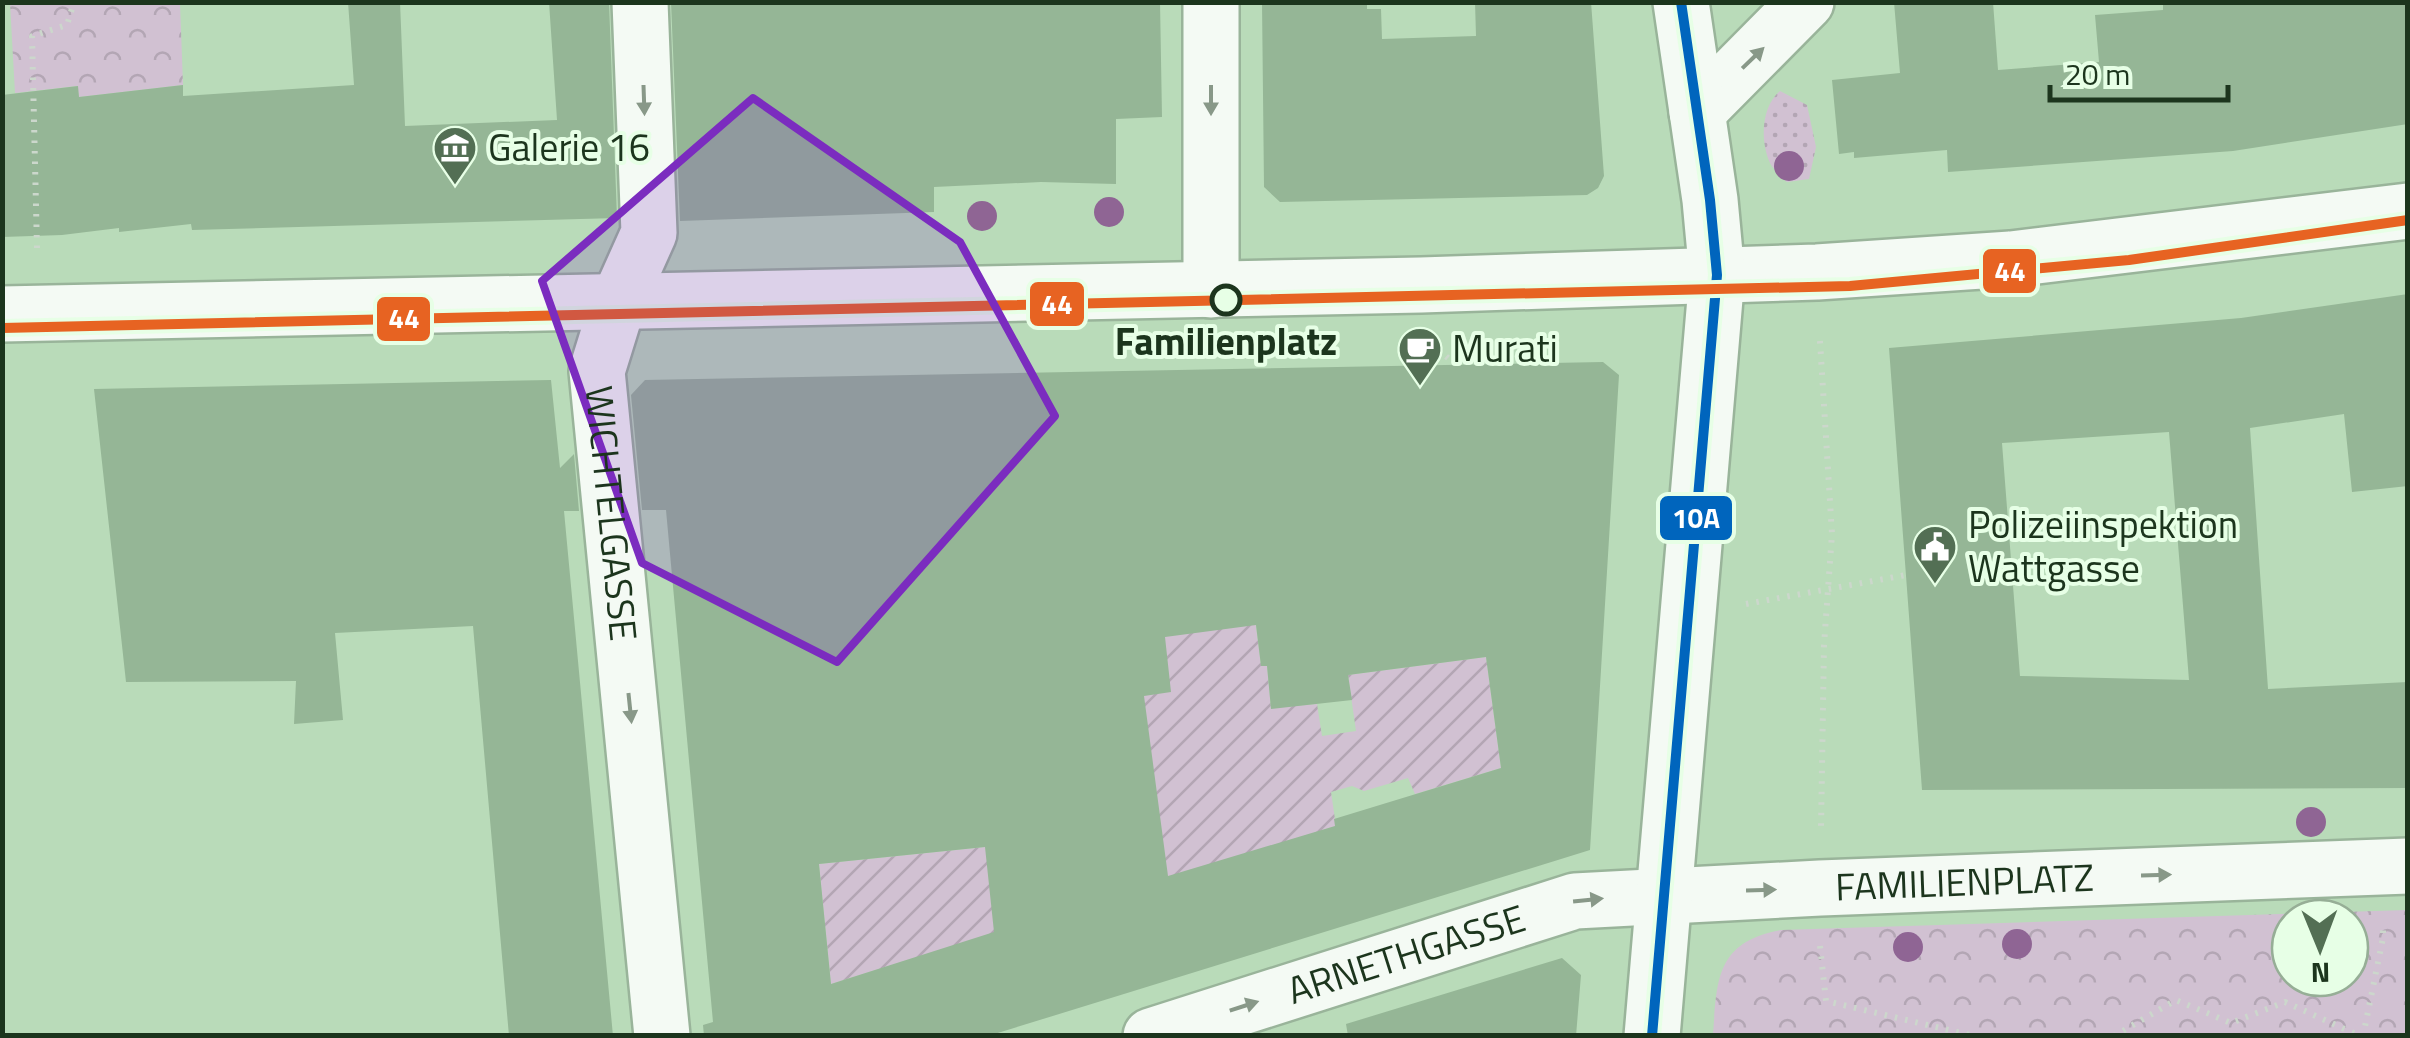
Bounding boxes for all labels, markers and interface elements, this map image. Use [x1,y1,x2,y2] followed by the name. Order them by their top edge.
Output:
[2050,40,2228,102] scale bar
[1740,47,1764,70] one-way arrow
[2065,51,2130,97] text: 20 m
[636,84,652,116] one-way arrow
[1203,84,1219,116] one-way arrow
[488,118,650,176] place label: Galerie 16
[432,125,478,186] museum icon: Galerie 16
[1981,247,2038,295] line badge: 44
[1994,249,2026,292] text: 44
[1028,280,1086,328] line badge: 44
[1041,282,1073,325] text: 44
[1211,285,1241,315] marker: Familienplatz
[375,295,432,343] line badge: 44
[388,296,420,339] text: 44
[1115,312,1337,370] place label: Familienplatz
[1452,319,1558,377] place label: Murati
[1397,326,1443,387] cafe icon: Murati
[571,383,653,643] street label: WICHTELGASSE
[1658,494,1734,542] line badge: 10A
[1968,495,2238,597] place label: Polizeiinspektion Wattgasse
[1672,496,1720,539] text: 10A
[1912,524,1958,585] public building icon: Polizeiinspektion Wattgasse
[622,692,638,724] one-way arrow
[1834,848,2095,915] street label: FAMILIENPLATZ
[2140,867,2172,883] one-way arrow
[1745,882,1777,898] one-way arrow
[1280,889,1532,1019] street label: ARNETHGASSE
[1572,892,1604,908] one-way arrow
[2270,898,2370,998] north arrow
[2310,952,2331,995] text: N
[1229,998,1260,1013] one-way arrow

